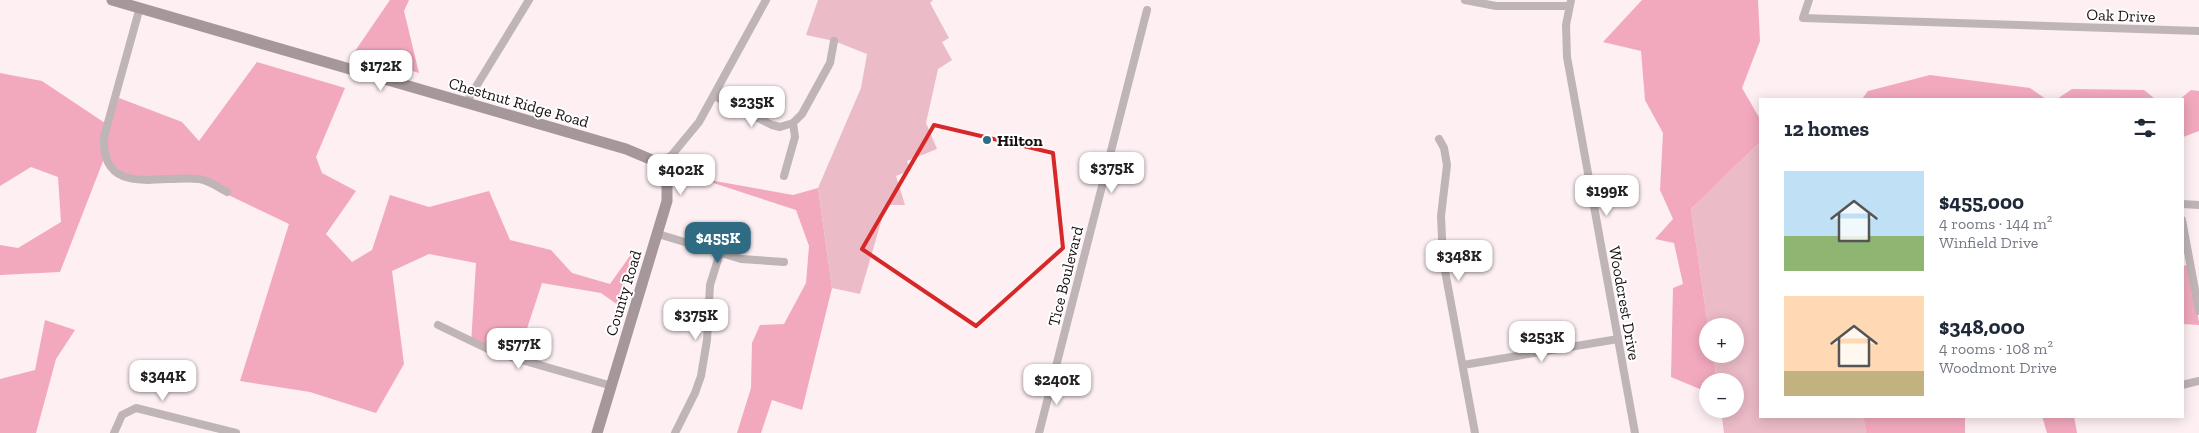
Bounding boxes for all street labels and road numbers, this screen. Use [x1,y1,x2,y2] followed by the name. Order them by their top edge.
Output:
[2086,5,2156,26] street label: Oak Drive
[447,73,591,132] street label: Chestnut Ridge Road
[1044,224,1087,328] street label: Tice Boulevard
[1605,245,1644,362] street label: Woodcrest Drive
[601,248,646,338] street label: County Road

